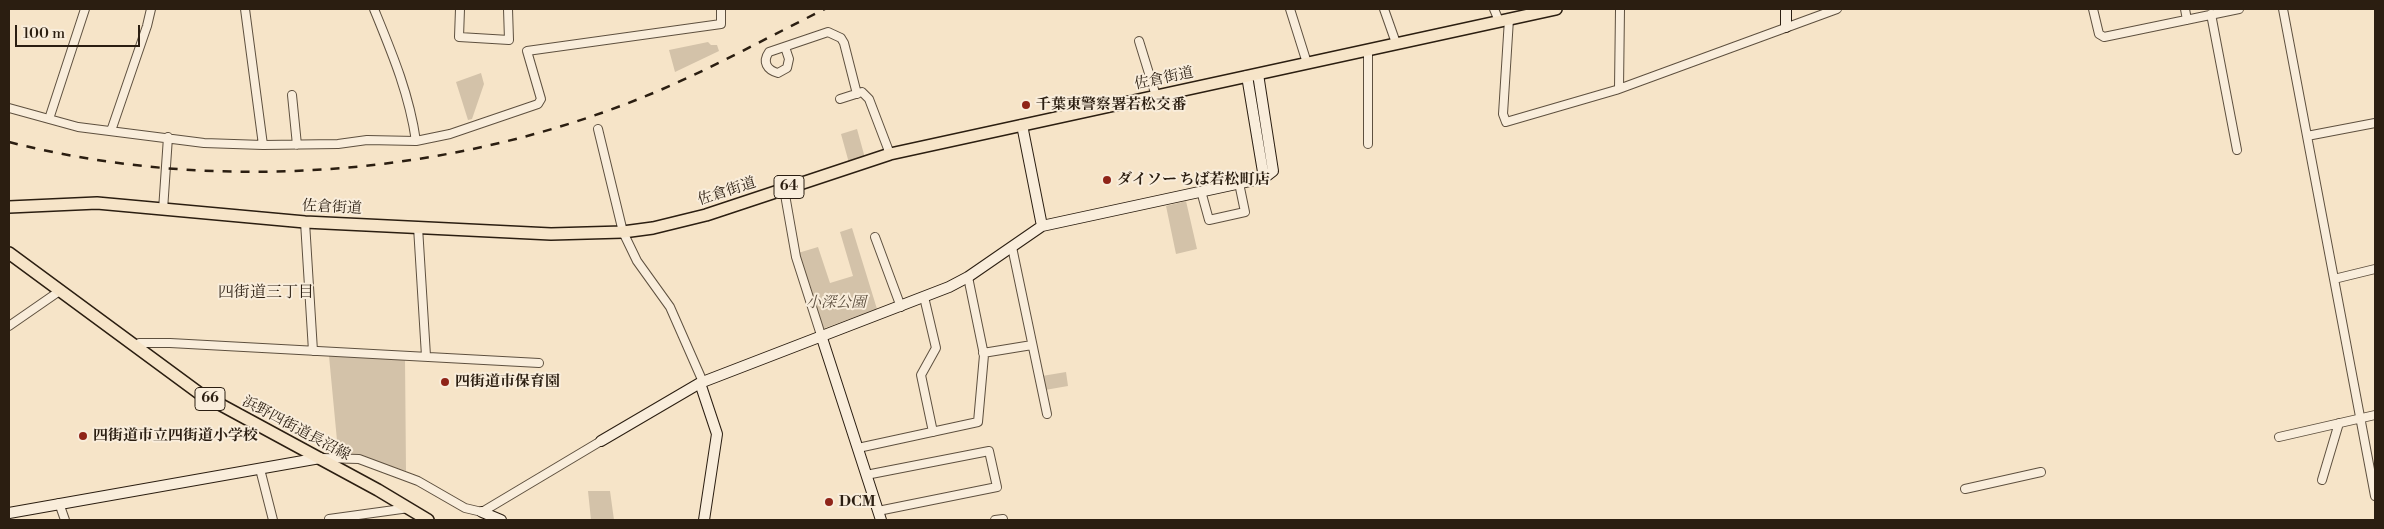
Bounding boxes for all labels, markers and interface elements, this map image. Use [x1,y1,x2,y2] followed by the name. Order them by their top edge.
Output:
[18,15,142,47] scale bar
[23,24,65,43] text: 100 m
[1133,64,1195,94] street label: 佐倉街道
[1036,96,1186,114] place label: 千葉東警察署若松交番
[1020,99,1032,111] marker: 千葉東警察署若松交番
[1117,171,1269,189] place label: ダイソー ちば若松町店
[696,174,758,210] street label: 佐倉街道
[1101,174,1113,186] marker: ダイソー ちば若松町店
[774,176,804,198] road number: 64
[302,197,362,219] street label: 佐倉街道
[218,283,314,303] district label: 四街道三丁目
[806,294,866,312] park label: 小深公園
[455,373,560,391] place label: 四街道市保育園
[439,376,451,388] marker: 四街道市保育園
[195,388,225,410] road number: 66
[239,393,353,465] street label: 浜野四街道長沼線
[93,427,258,445] place label: 四街道市立四街道小学校
[77,430,89,442] marker: 四街道市立四街道小学校
[839,493,876,511] place label: DCM
[823,496,835,508] marker: DCM

